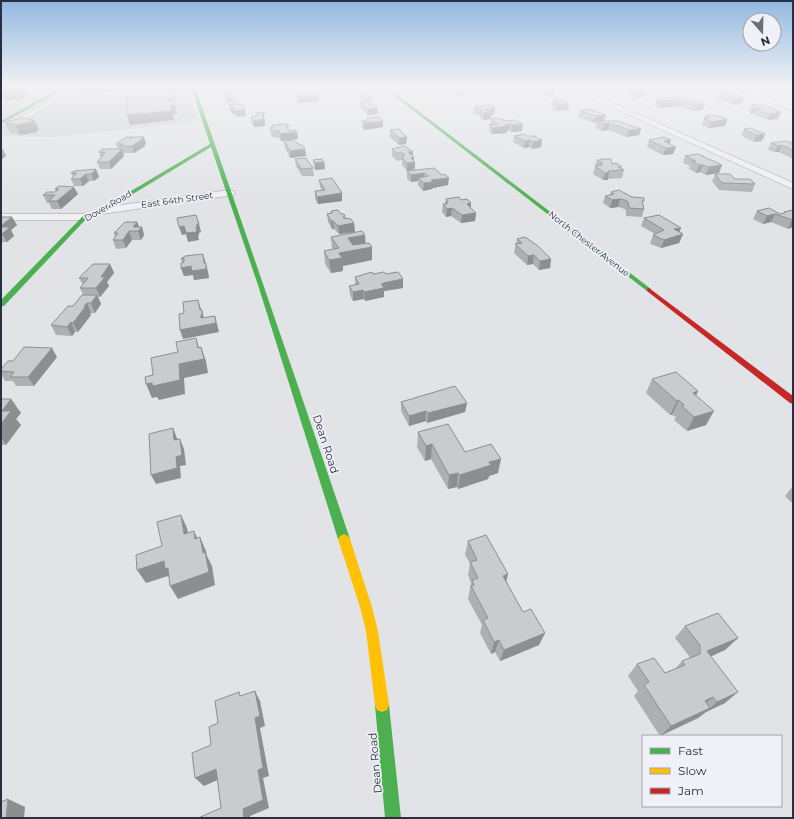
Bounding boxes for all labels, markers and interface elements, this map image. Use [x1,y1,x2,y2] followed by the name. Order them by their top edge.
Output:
[742,12,782,52] north arrow
[759,33,772,49] text: N
[82,188,133,223] street label: Dover Road
[140,189,214,210] street label: East 64th Street
[547,209,633,279] street label: North Chester Avenue
[310,413,342,475] street label: Dean Road
[365,732,385,794] street label: Dean Road
[642,735,782,807] legend
[678,743,703,758] text: Fast
[678,763,707,778] text: Slow
[677,783,704,798] text: Jam

